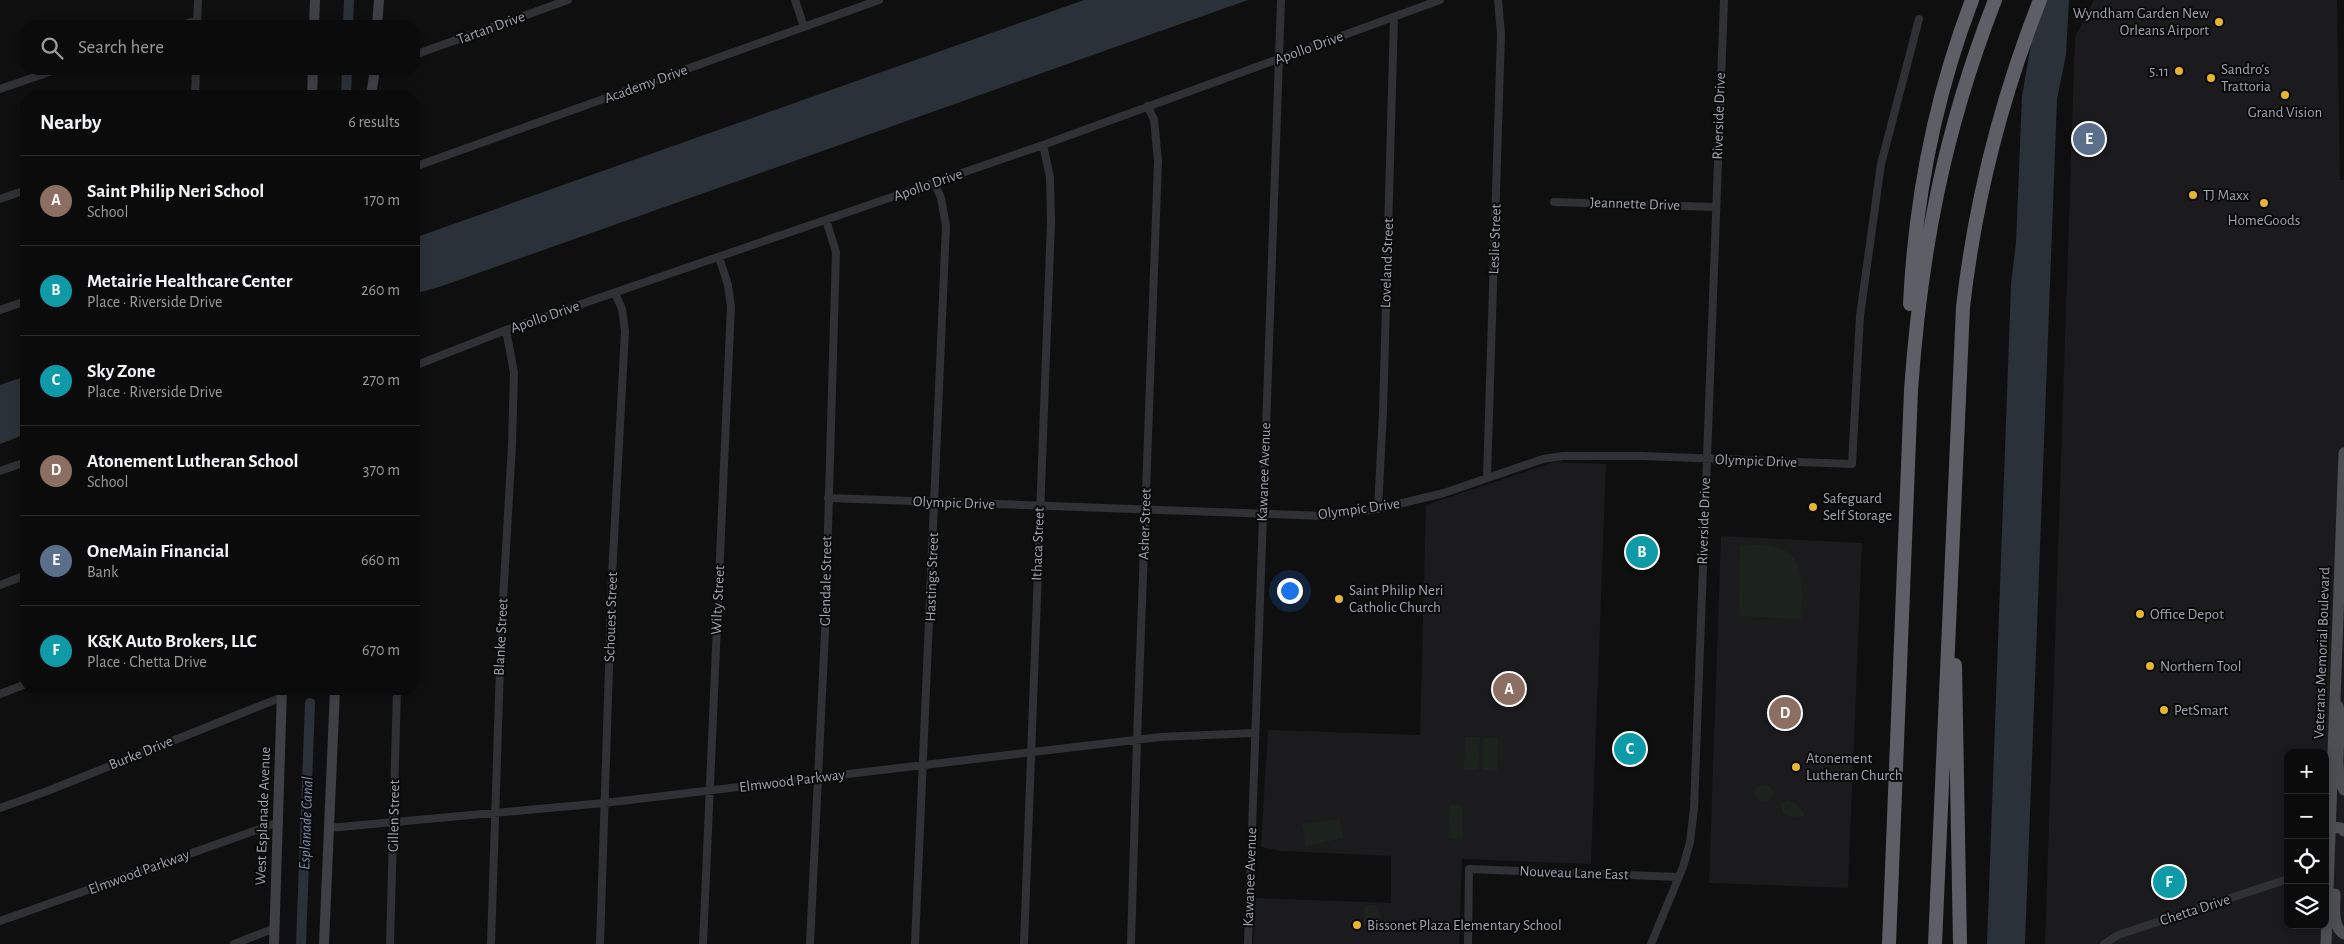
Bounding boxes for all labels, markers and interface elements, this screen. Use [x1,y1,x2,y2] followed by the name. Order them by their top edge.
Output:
[2073,6,2209,38] place label: Wyndham Garden New Orleans Airport
[455,9,527,47] street label: Tartan Drive
[2213,16,2225,28] marker: Wyndham Garden New Orleans Airport
[20,20,420,75] search box
[1273,29,1345,67] street label: Apollo Drive
[38,34,66,62] icon: search
[78,38,164,57] text: Search here
[602,62,690,106] street label: Academy Drive
[2221,62,2271,94] place label: Sandro's Trattoria
[2149,64,2169,79] place label: 5.11
[2173,65,2185,77] marker: 5.11
[1710,72,1728,160] street label: Riverside Drive
[2205,72,2217,84] marker: Sandro's Trattoria
[2279,89,2291,101] marker: Grand Vision
[2248,105,2322,120] place label: Grand Vision
[40,112,101,133] text: Nearby
[348,114,400,130] text: 6 results
[2073,120,2105,158] pin: E
[892,166,964,204] street label: Apollo Drive
[87,182,264,201] text: Saint Philip Neri School
[2203,188,2250,203] place label: TJ Maxx
[2187,189,2199,201] marker: TJ Maxx
[51,192,61,208] text: A
[364,192,400,208] text: 170 m
[1590,195,1680,213] street label: Jeannette Drive
[2258,197,2270,209] marker: HomeGoods
[1486,203,1504,275] street label: Leslie Street
[87,204,128,220] text: School
[2228,213,2300,228] place label: HomeGoods
[1378,218,1396,308] street label: Loveland Street
[87,272,292,291] text: Metairie Healthcare Center
[51,282,61,298] text: B
[361,282,400,298] text: 260 m
[87,294,222,310] text: Place · Riverside Drive
[509,298,581,336] street label: Apollo Drive
[87,362,156,381] text: Sky Zone
[52,372,60,388] text: C
[362,372,400,388] text: 270 m
[87,384,222,400] text: Place · Riverside Drive
[1255,422,1273,522] street label: Kawanee Avenue
[87,452,299,471] text: Atonement Lutheran School
[1715,452,1797,470] street label: Olympic Drive
[51,462,61,478] text: D
[363,462,400,478] text: 370 m
[87,474,128,490] text: School
[1695,477,1713,565] street label: Riverside Drive
[1136,488,1154,560] street label: Asher Street
[1823,491,1892,523] place label: Safeguard Self Storage
[913,494,995,512] street label: Olympic Drive
[1317,496,1401,522] street label: Olympic Drive
[1807,501,1819,513] marker: Safeguard Self Storage
[1029,507,1047,581] street label: Ithaca Street
[923,532,941,622] street label: Hastings Street
[1626,533,1658,571] pin: B
[818,536,834,626] street label: Glendale Street
[87,542,229,561] text: OneMain Financial
[52,552,60,568] text: E
[361,552,400,568] text: 660 m
[87,564,118,580] text: Bank
[709,565,727,635] street label: Wilty Street
[2312,567,2332,739] street label: Veterans Memorial Boulevard
[602,571,620,662] street label: Schouest Street
[1277,578,1303,604] your location
[1349,583,1443,615] place label: Saint Philip Neri Catholic Church
[1333,593,1345,605] marker: Saint Philip Neri Catholic Church
[491,598,511,676] street label: Blanke Street
[2150,607,2224,622] place label: Office Depot
[2134,608,2146,620] marker: Office Depot
[87,632,257,651] text: K&K Auto Brokers, LLC
[52,642,60,658] text: F
[362,642,400,658] text: 670 m
[87,654,207,670] text: Place · Chetta Drive
[2160,659,2241,674] place label: Northern Tool
[2144,660,2156,672] marker: Northern Tool
[1493,670,1525,708] pin: A
[1769,694,1801,732] pin: D
[2174,703,2228,718] place label: PetSmart
[2158,704,2170,716] marker: PetSmart
[1614,730,1646,768] pin: C
[107,733,175,773] street label: Burke Drive
[253,746,273,886] street label: West Esplanade Avenue
[2284,749,2329,929] map controls
[2284,749,2329,794] button: +
[1806,751,1903,783] place label: Atonement Lutheran Church
[1790,761,1802,773] marker: Atonement Lutheran Church
[738,767,846,795] street label: Elmwood Parkway
[296,776,317,870] water label: Esplanade Canal
[386,779,402,852] street label: Gillen Street
[2284,794,2329,839] button: −
[1241,827,1259,927] street label: Kawanee Avenue
[2284,839,2329,884] button: locate
[86,847,192,897] street label: Elmwood Parkway
[2153,863,2185,901] pin: F
[1519,864,1629,882] street label: Nouveau Lane East
[2284,884,2329,929] button: layers
[2158,892,2232,928] street label: Chetta Drive
[1367,918,1562,933] place label: Bissonet Plaza Elementary School
[1351,919,1363,931] marker: Bissonet Plaza Elementary School

